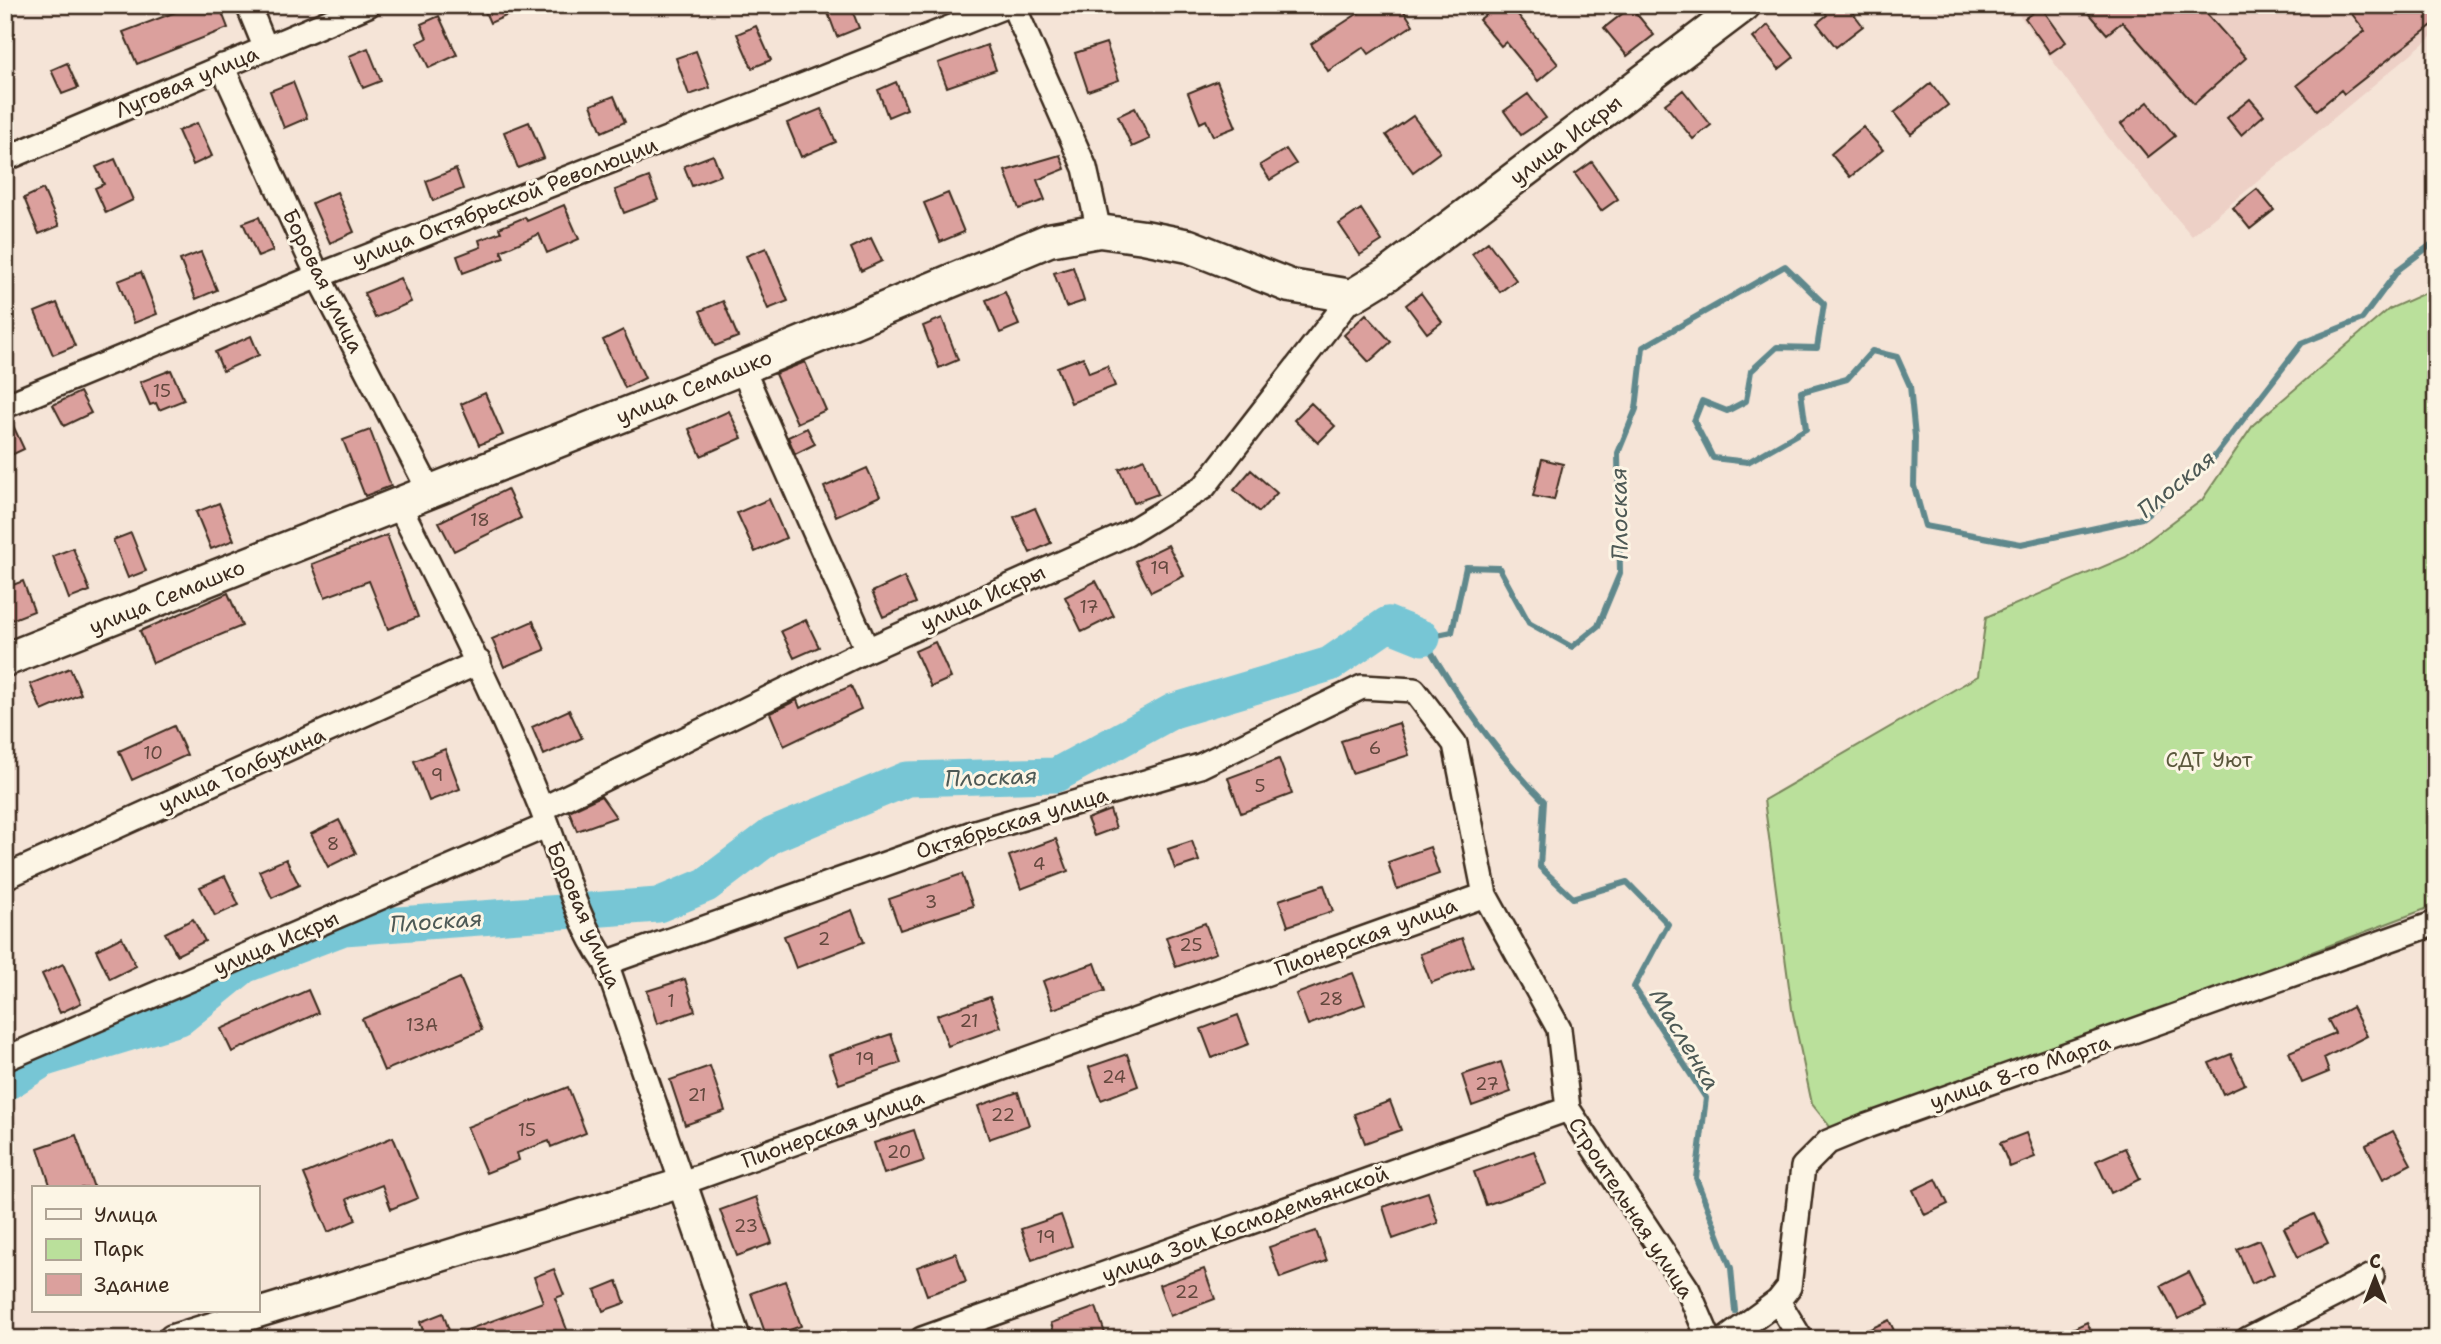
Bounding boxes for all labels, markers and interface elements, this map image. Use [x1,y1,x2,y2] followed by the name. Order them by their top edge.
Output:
[111,39,263,125] street label: Луговая улица
[1504,89,1628,191] street label: улица Искры
[348,131,662,273] street label: улица Октябрьской Революции
[276,204,370,358] street label: Боровая улица
[612,343,776,431] street label: улица Семашко
[153,379,171,403] house number: 15
[2131,443,2221,525] water label: Плоская
[1603,468,1635,560] water label: Плоская
[470,508,490,532] house number: 18
[85,553,249,641] street label: улица Семашко
[1150,556,1170,580] house number: 19
[916,558,1050,638] street label: улица Искры
[1079,595,1099,619] house number: 17
[154,721,330,819] street label: улица Толбухина
[1369,736,1381,760] house number: 6
[143,741,163,765] house number: 10
[2166,746,2253,774] park label: СДТ Уют
[944,760,1038,794] water label: Плоская
[431,763,443,787] house number: 9
[1254,774,1266,798] house number: 5
[912,780,1112,866] street label: Октябрьская улица
[327,832,339,856] house number: 8
[540,837,628,993] street label: Боровая улица
[1033,852,1045,876] house number: 4
[925,890,937,914] house number: 3
[1271,891,1461,983] street label: Пионерская улица
[389,903,483,939] water label: Плоская
[209,904,343,982] street label: улица Искры
[818,927,830,951] house number: 2
[1179,933,1203,957] house number: 25
[1643,982,1727,1096] water label: Масленка
[1319,987,1343,1011] house number: 28
[667,989,675,1013] house number: 1
[959,1009,979,1033] house number: 21
[406,1013,438,1037] house number: 13А
[1926,1028,2114,1116] street label: улица 8-го Марта
[855,1047,875,1071] house number: 19
[1102,1065,1126,1089] house number: 24
[1475,1072,1499,1096] house number: 27
[687,1083,707,1107] house number: 21
[738,1083,928,1175] street label: Пионерская улица
[991,1103,1015,1127] house number: 22
[1562,1112,1700,1304] street label: Строительная улица
[518,1118,536,1142] house number: 15
[887,1140,911,1164] house number: 20
[1098,1159,1392,1289] street label: улица Зои Космодемьянской
[32,1186,259,1312] legend
[94,1201,157,1229] text: Улица
[734,1214,758,1238] house number: 23
[1036,1225,1056,1249] house number: 19
[94,1235,144,1263] text: Парк
[2340,1242,2410,1312] north arrow
[2369,1249,2381,1274] text: С
[94,1271,170,1299] text: Здание
[1175,1280,1199,1304] house number: 22

